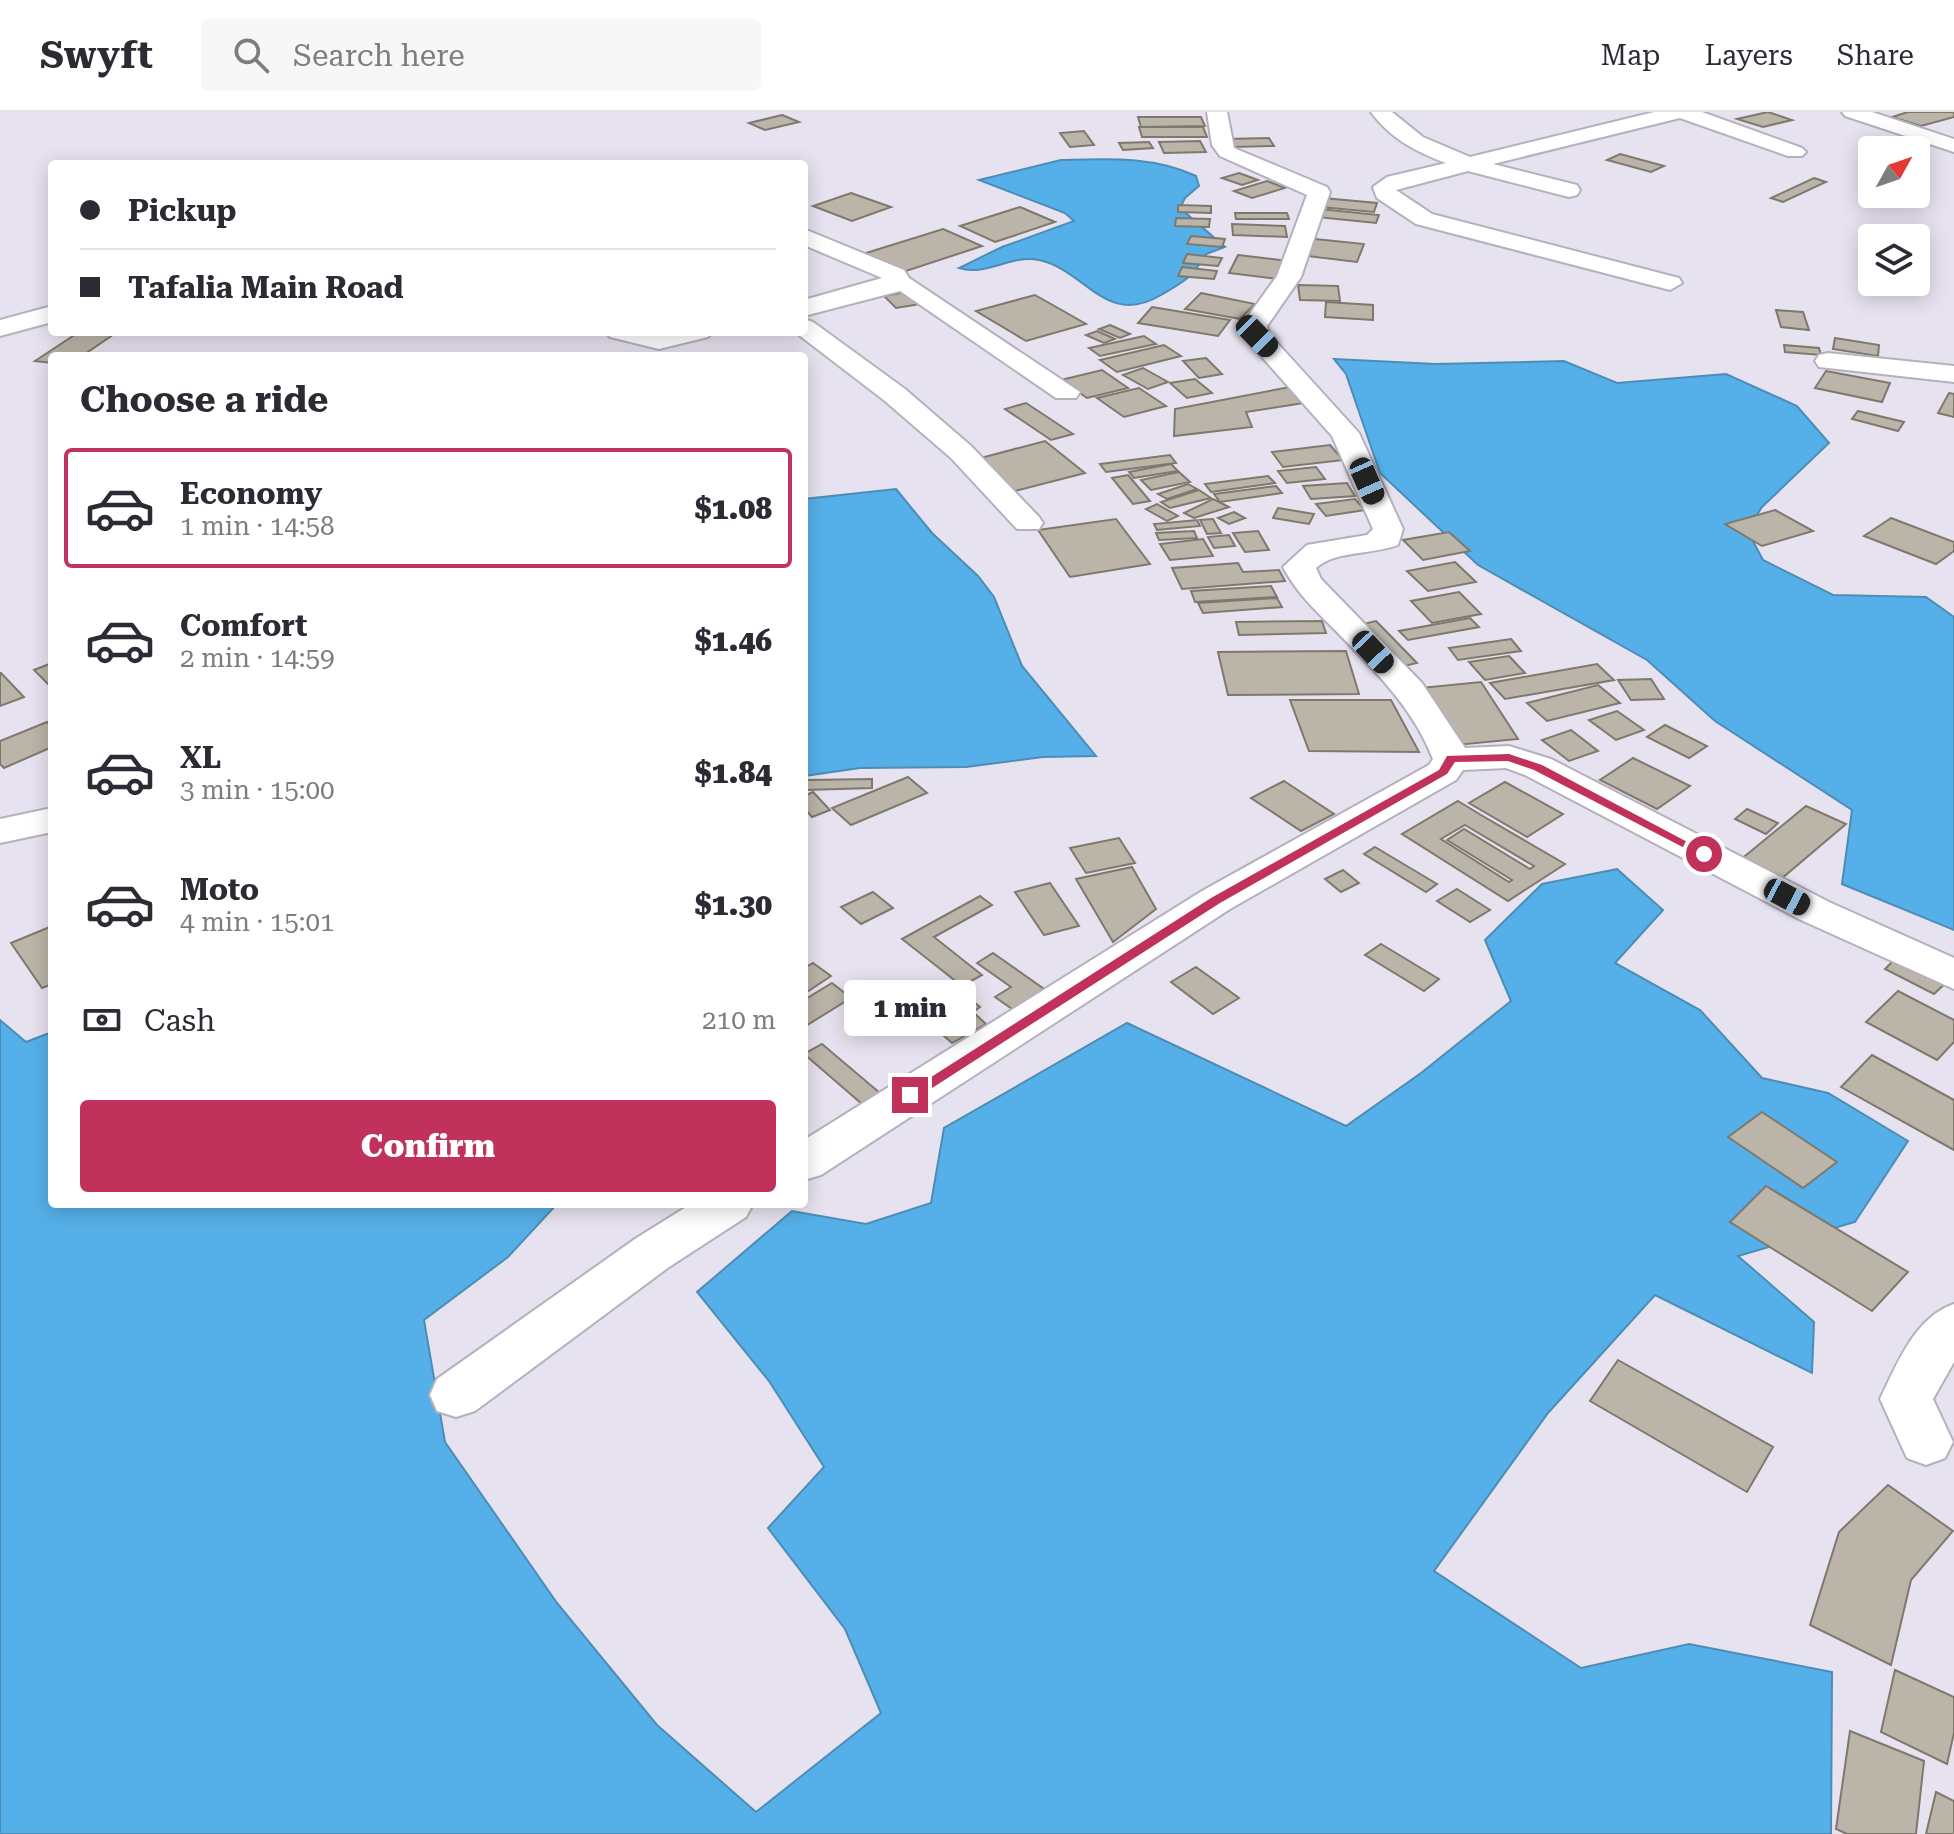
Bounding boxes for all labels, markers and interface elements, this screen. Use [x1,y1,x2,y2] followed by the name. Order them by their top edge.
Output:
[201,19,761,91] search box
[40,33,153,77] text: Swyft
[229,33,273,77] icon: search
[293,38,465,73] text: Search here
[1601,39,1660,72] text: Map
[1704,39,1793,72] text: Layers
[1837,39,1914,72] text: Share
[1858,136,1930,208] north arrow
[1858,136,1930,296] map controls
[128,193,236,228] text: Pickup
[1858,224,1930,296] button: layers
[128,270,404,305] text: Tafalia Main Road
[1232,311,1282,361] car
[80,379,328,421] text: Choose a ride
[1346,454,1388,508] car
[84,472,156,544] icon: car
[180,476,322,511] text: Economy
[695,491,772,526] text: $1.08
[180,511,335,541] text: 1 min · 14:58
[84,604,156,676] icon: car
[180,608,307,643] text: Comfort
[695,623,772,658] text: $1.46
[1348,626,1398,678] car
[180,643,335,673] text: 2 min · 14:59
[84,736,156,808] icon: car
[180,740,221,775] text: XL
[695,755,772,790] text: $1.84
[180,775,335,805] text: 3 min · 15:00
[1686,836,1722,872] route start
[84,868,156,940] icon: car
[180,872,259,907] text: Moto
[1760,875,1814,919] car
[695,887,772,922] text: $1.30
[180,907,335,937] text: 4 min · 15:01
[844,979,976,1035] callout: 1 min
[873,993,947,1023] text: 1 min
[80,998,124,1042] icon: cash
[144,1003,215,1038] text: Cash
[702,1005,776,1035] text: 210 m
[892,1077,928,1113] route end
[80,1100,776,1192] button: Confirm

